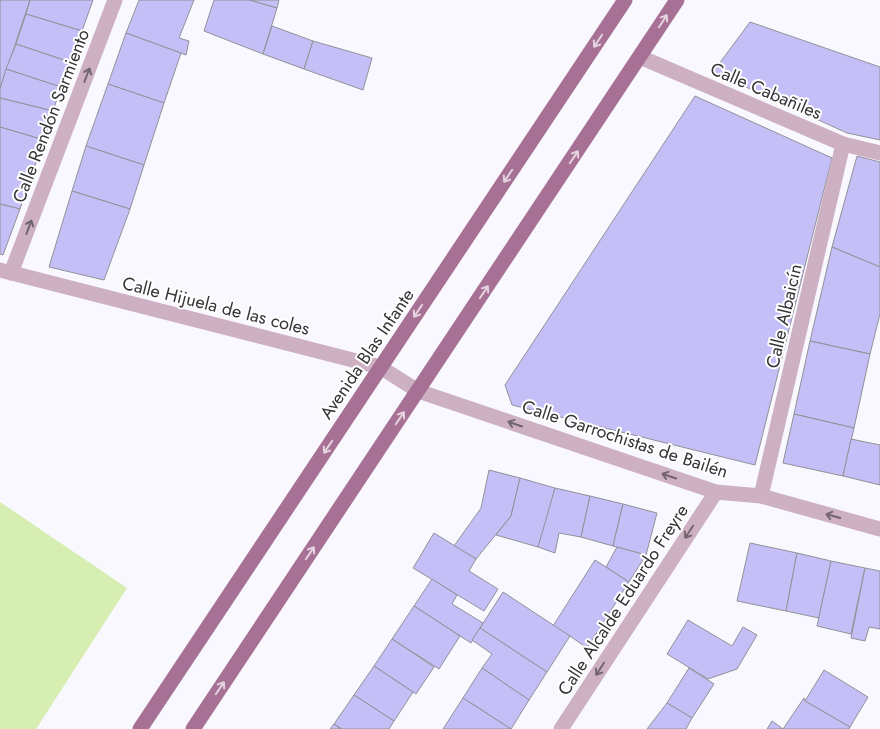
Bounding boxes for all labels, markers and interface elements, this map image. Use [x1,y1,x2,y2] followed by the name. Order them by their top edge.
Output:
[658,14,669,28] one-way arrow
[6,25,96,207] street label: Calle Rendón Sarmiento
[592,33,602,47] one-way arrow
[706,56,826,126] street label: Calle Cabañiles
[82,68,92,83] one-way arrow
[569,150,579,164] one-way arrow
[502,169,513,183] one-way arrow
[25,220,34,235] one-way arrow
[759,261,809,371] street label: Calle Albaicín
[120,270,312,342] street label: Calle Hijuela de las coles
[314,283,420,425] street label: Avenida Blas Infante
[479,285,489,299] one-way arrow
[412,304,423,318] one-way arrow
[519,393,731,485] street label: Calle Garrochistas de Bailén
[395,411,405,425] one-way arrow
[508,419,524,428] one-way arrow
[322,439,332,453] one-way arrow
[662,471,678,480] one-way arrow
[551,499,695,701] street label: Calle Alcalde Eduardo Freyre
[825,511,841,520] one-way arrow
[684,525,694,539] one-way arrow
[305,546,315,560] one-way arrow
[595,661,605,675] one-way arrow
[215,682,225,696] one-way arrow

